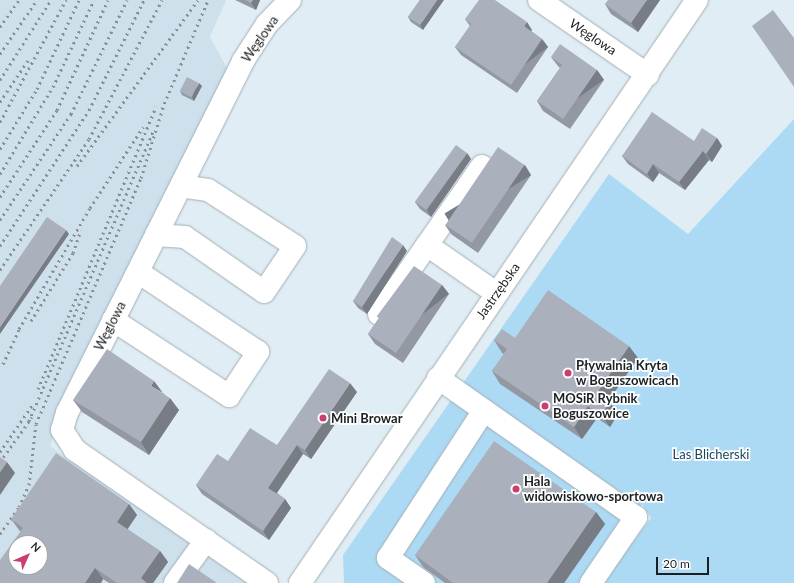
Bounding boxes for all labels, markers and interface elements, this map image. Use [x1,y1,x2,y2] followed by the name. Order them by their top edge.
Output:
[238,13,282,65] street label: Węglowa
[567,16,619,58] street label: Węglowa
[473,260,523,322] street label: Jastrzębska
[91,299,129,353] street label: Węglowa
[576,358,679,389] place label: Pływalnia Kryta w Boguszowicach
[563,368,573,378] marker: Pływalnia Kryta w Boguszowicach
[553,391,638,422] place label: MOSiR Rybnik Boguszowice
[540,401,550,411] marker: MOSiR Rybnik Boguszowice
[331,410,403,426] place label: Mini Browar
[318,413,328,423] marker: Mini Browar
[673,446,749,462] park label: Las Blicherski
[524,474,663,505] place label: Hala widowiskowo-sportowa
[511,484,521,494] marker: Hala widowiskowo-sportowa
[8,535,48,575] north arrow
[29,539,44,554] text: N
[658,549,711,575] scale bar
[663,556,690,571] text: 20 m

